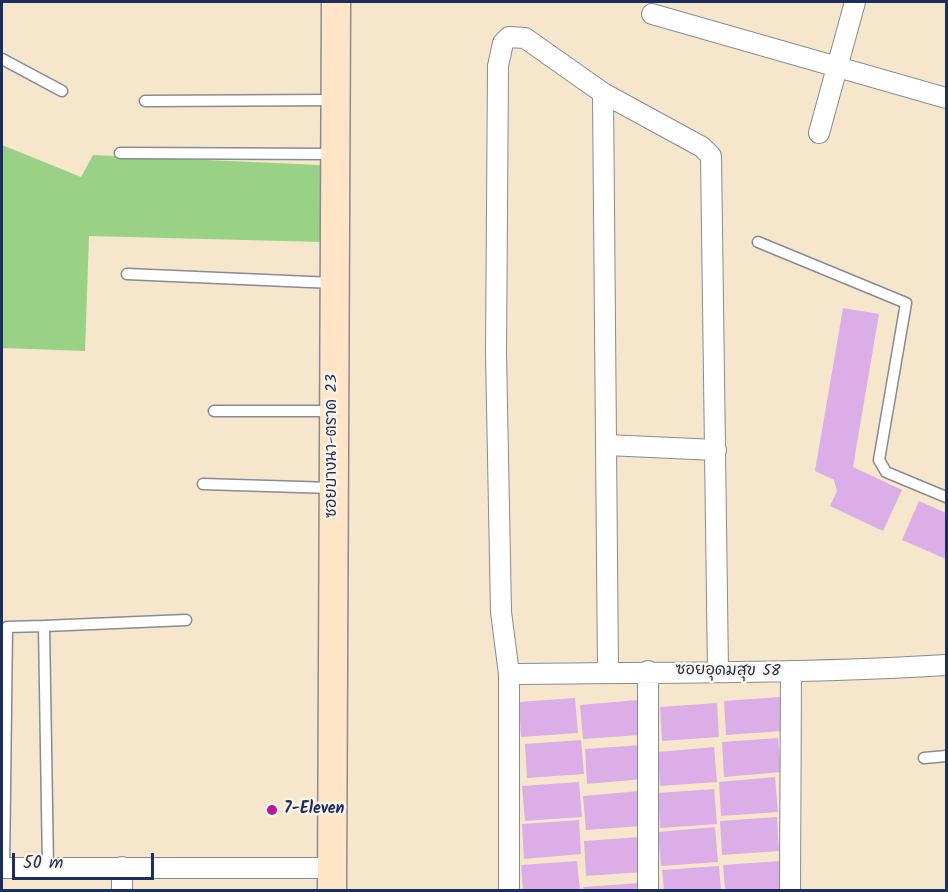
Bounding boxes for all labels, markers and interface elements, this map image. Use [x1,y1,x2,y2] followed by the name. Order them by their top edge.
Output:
[323,374,343,518] street label: ซอยบางนา-ตราด 23
[675,661,781,683] street label: ซอยอุดมสุข 58
[284,800,344,820] place label: 7-Eleven
[265,803,279,817] marker: 7-Eleven
[15,841,158,879] scale bar
[23,849,63,878] text: 50 m

